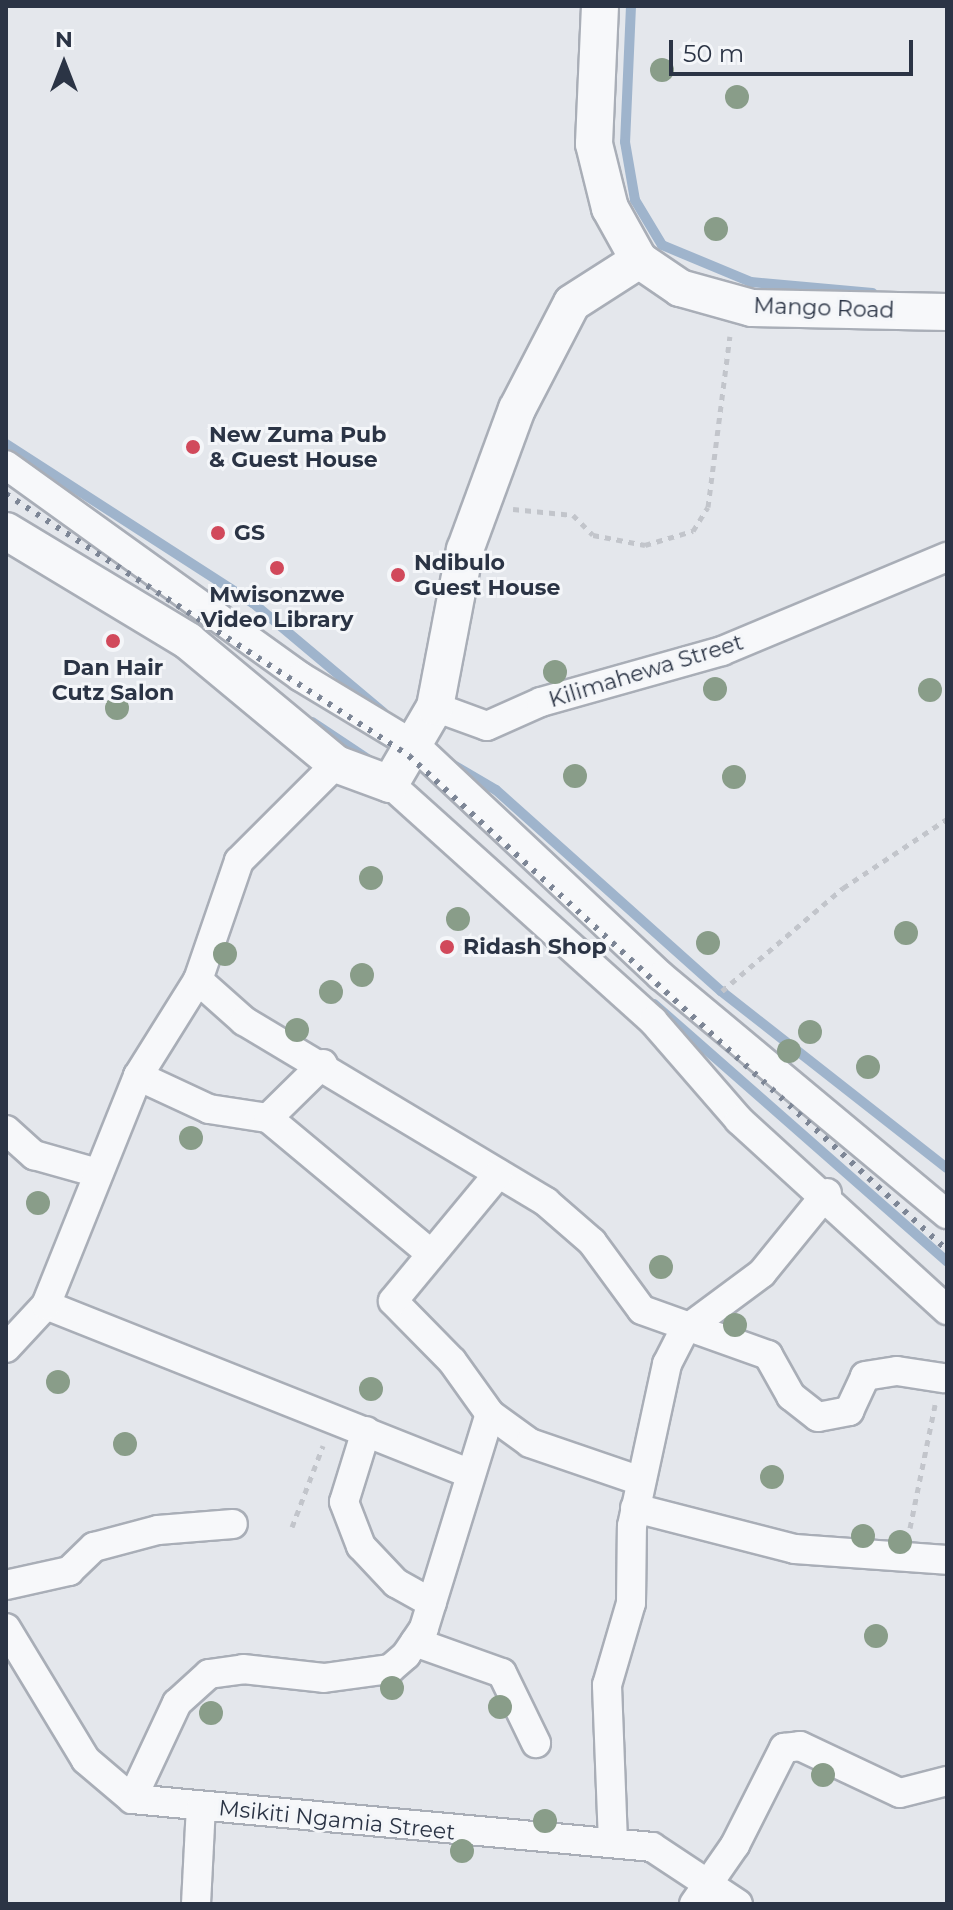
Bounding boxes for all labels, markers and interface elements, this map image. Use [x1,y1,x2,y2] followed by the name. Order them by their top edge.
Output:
[24,24,104,104] north arrow
[673,24,917,74] scale bar
[55,26,73,53] text: N
[683,39,744,68] text: 50 m
[753,292,895,324] street label: Mango Road
[209,421,386,472] place label: New Zuma Pub & Guest House
[184,438,202,456] marker: New Zuma Pub & Guest House
[234,520,265,546] place label: GS
[209,524,227,542] marker: GS
[414,549,560,600] place label: Ndibulo Guest House
[268,559,286,577] marker: Mwisonzwe Video Library
[389,566,407,584] marker: Ndibulo Guest House
[201,581,353,632] place label: Mwisonzwe Video Library
[546,629,746,713] street label: Kilimahewa Street
[104,632,122,650] marker: Dan Hair Cutz Salon
[52,654,174,706] place label: Dan Hair Cutz Salon
[463,934,607,960] place label: Ridash Shop
[438,938,456,956] marker: Ridash Shop
[217,1794,457,1846] street label: Msikiti Ngamia Street

